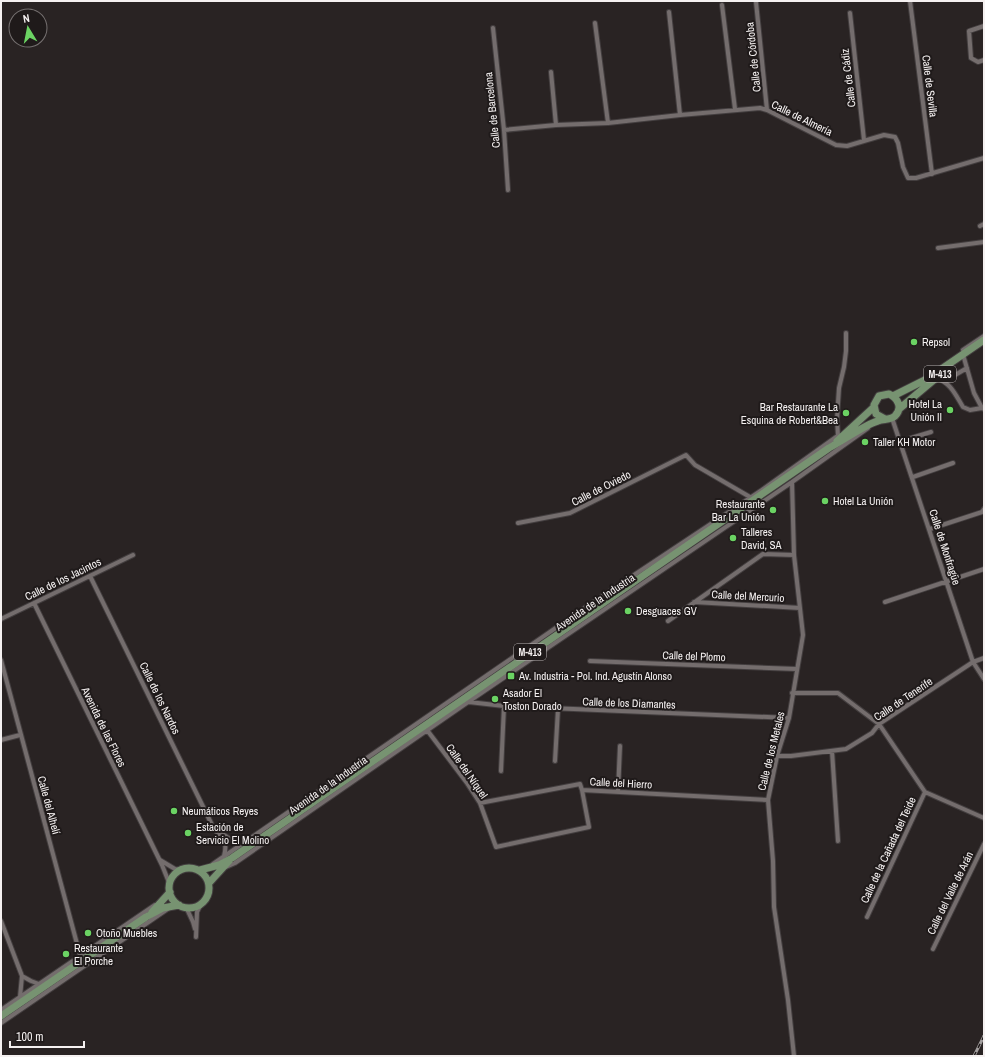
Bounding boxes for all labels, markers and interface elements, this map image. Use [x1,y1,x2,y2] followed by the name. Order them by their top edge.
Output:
[8,8,48,48] north arrow
[22,11,31,26] text: N
[742,21,764,93] street label: Calle de Córdoba
[837,47,859,108] street label: Calle de Cádiz
[919,54,941,118] street label: Calle de Sevilla
[481,71,503,149] street label: Calle de Barcelona
[769,97,835,139] street label: Calle de Almería
[922,335,950,349] place label: Repsol
[909,337,919,347] marker: Repsol
[924,366,956,382] road number: M-413
[908,397,942,424] place label: Hotel La Unión II
[741,400,838,427] place label: Bar Restaurante La Esquina de Robert&Bea
[945,405,955,415] marker: Hotel La Unión II
[841,408,851,418] marker: Bar Restaurante La Esquina de Robert&Bea
[873,435,935,449] place label: Taller KH Motor
[860,437,870,447] marker: Taller KH Motor
[569,467,633,509] street label: Calle de Oviedo
[833,494,893,508] place label: Hotel La Unión
[820,496,830,506] marker: Hotel La Unión
[712,497,765,524] place label: Restaurante Bar La Unión
[768,505,778,515] marker: Restaurante Bar La Unión
[926,507,964,587] street label: Calle de Monfragüe
[741,525,783,552] place label: Talleres David, SA
[728,533,738,543] marker: Talleres David, SA
[23,554,104,604] street label: Calle de los Jacintos
[552,570,637,634] street label: Avenida de la Industria
[711,587,785,605] street label: Calle del Mercurio
[636,604,697,618] place label: Desguaces GV
[623,606,633,616] marker: Desguaces GV
[514,644,546,660] road number: M-413
[662,648,726,664] street label: Calle del Plomo
[136,660,184,737] street label: Calle de los Nardos
[518,669,672,683] place label: Av. Industria - Pol. Ind. Agustín Alonso
[506,671,516,681] marker: Av. Industria - Pol. Ind. Agustín Alonso
[871,674,935,724] street label: Calle de Tenerife
[78,684,130,770] street label: Avenida de las Flores
[502,686,562,713] place label: Asador El Toston Dorado
[490,694,500,704] marker: Asador El Toston Dorado
[582,694,676,712] street label: Calle de los Diamantes
[754,709,788,792] street label: Calle de los Metales
[443,741,491,801] street label: Calle del Níquel
[285,753,370,818] street label: Avenida de la Industria
[35,774,64,836] street label: Calle del Alhelí
[589,774,653,792] street label: Calle del Hierro
[857,795,919,905] street label: Calle de la Cañada del Teide
[182,804,259,818] place label: Neumáticos Reyes
[169,806,179,816] marker: Neumáticos Reyes
[196,820,269,847] place label: Estación de Servicio El Molino
[183,828,193,838] marker: Estación de Servicio El Molino
[924,849,976,937] street label: Calle del Valle de Arán
[96,926,158,940] place label: Otoño Muebles
[83,928,93,938] marker: Otoño Muebles
[74,941,123,968] place label: Restaurante El Porche
[61,949,71,959] marker: Restaurante El Porche
[10,1023,84,1049] scale bar
[16,1029,43,1045] text: 100 m

